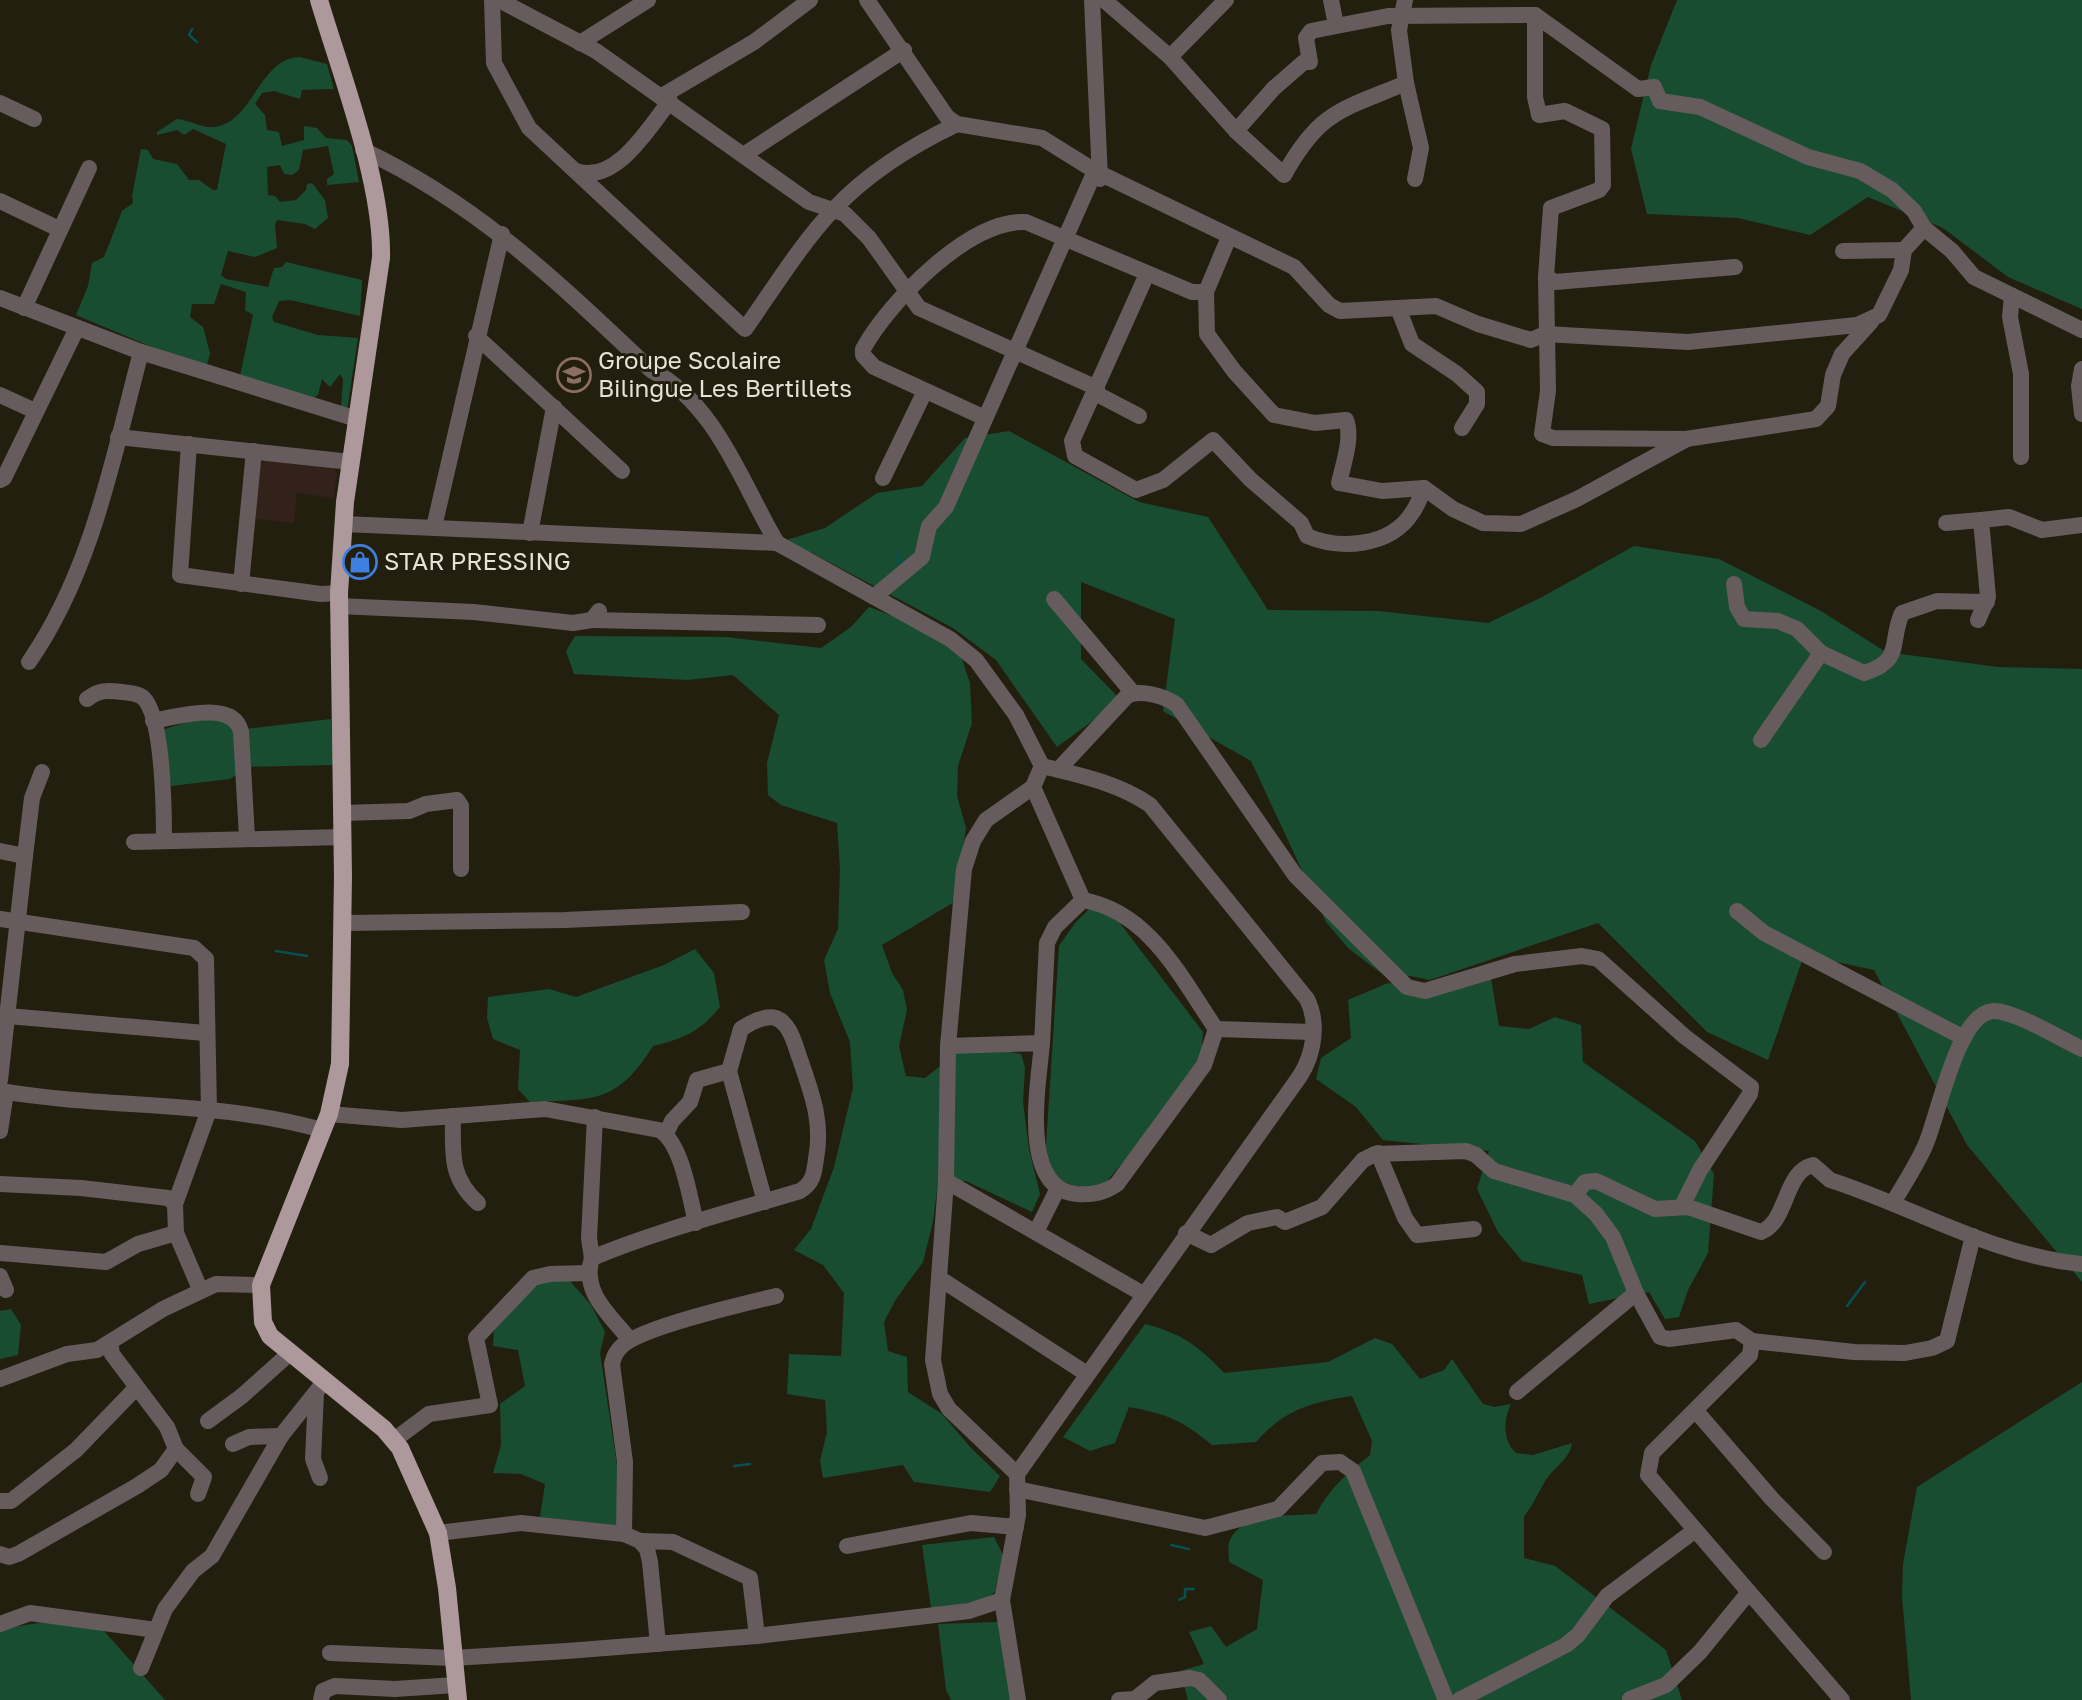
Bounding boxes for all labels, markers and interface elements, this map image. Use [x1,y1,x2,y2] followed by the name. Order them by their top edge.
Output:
[598,345,852,402] place label: Groupe Scolaire Bilingue Les Bertillets
[555,356,593,394] school or university icon: Groupe Scolaire Bilingue Les Bertillets
[341,543,379,581] shop icon: STAR PRESSING
[384,546,571,575] place label: STAR PRESSING

